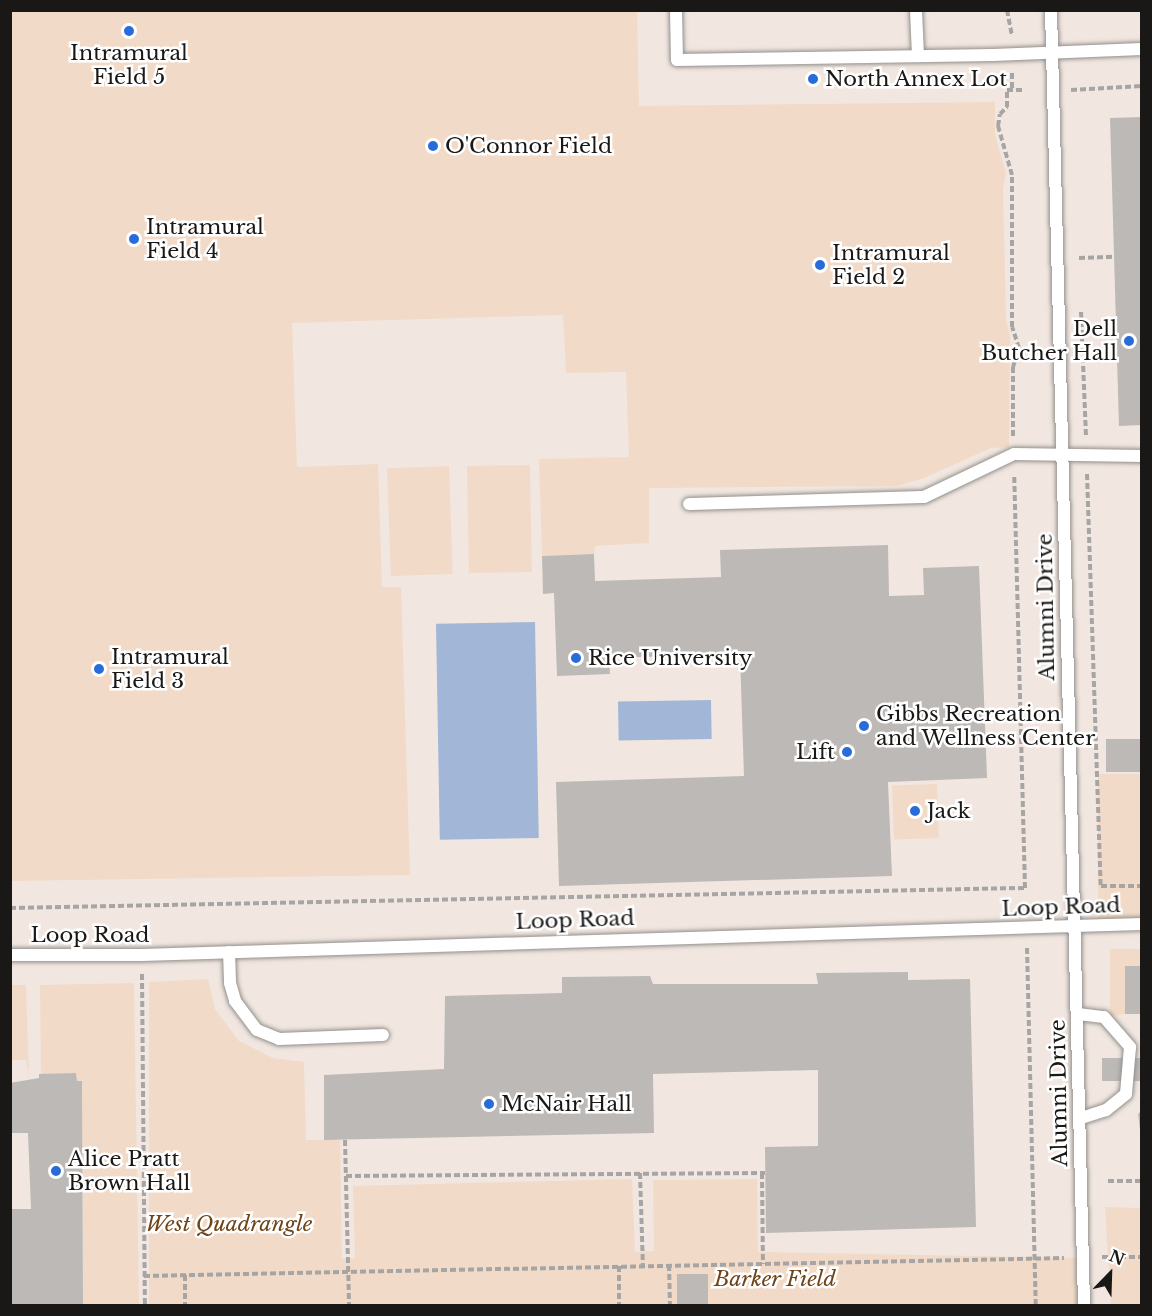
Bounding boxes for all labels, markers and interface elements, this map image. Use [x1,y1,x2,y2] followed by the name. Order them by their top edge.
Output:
[122,24,136,38] marker: Intramural Field 5
[70,40,188,90] place label: Intramural Field 5
[825,66,1008,92] place label: North Annex Lot
[806,72,820,86] marker: North Annex Lot
[445,133,613,159] place label: O'Connor Field
[426,139,440,153] marker: O'Connor Field
[146,214,264,264] place label: Intramural Field 4
[127,232,141,246] marker: Intramural Field 4
[832,240,950,290] place label: Intramural Field 2
[813,258,827,272] marker: Intramural Field 2
[981,316,1117,366] place label: Dell Butcher Hall
[1122,334,1136,348] marker: Dell Butcher Hall
[1032,533,1060,681] street label: Alumni Drive
[111,644,229,694] place label: Intramural Field 3
[588,645,752,671] place label: Rice University
[569,651,583,665] marker: Rice University
[92,662,106,676] marker: Intramural Field 3
[876,701,1096,751] place label: Gibbs Recreation and Wellness Center
[857,719,871,733] marker: Gibbs Recreation and Wellness Center
[796,739,835,765] place label: Lift
[840,745,854,759] marker: Lift
[927,798,970,824] place label: Jack
[908,804,922,818] marker: Jack
[1001,892,1121,922] street label: Loop Road
[515,905,635,935] street label: Loop Road
[31,922,149,948] street label: Loop Road
[1045,1019,1073,1167] street label: Alumni Drive
[501,1091,632,1117] place label: McNair Hall
[482,1097,496,1111] marker: McNair Hall
[68,1146,190,1196] place label: Alice Pratt Brown Hall
[49,1164,63,1178] marker: Alice Pratt Brown Hall
[145,1211,313,1237] park label: West Quadrangle
[1080,1244,1140,1304] north arrow
[1106,1245,1128,1270] text: N
[714,1266,836,1292] park label: Barker Field

